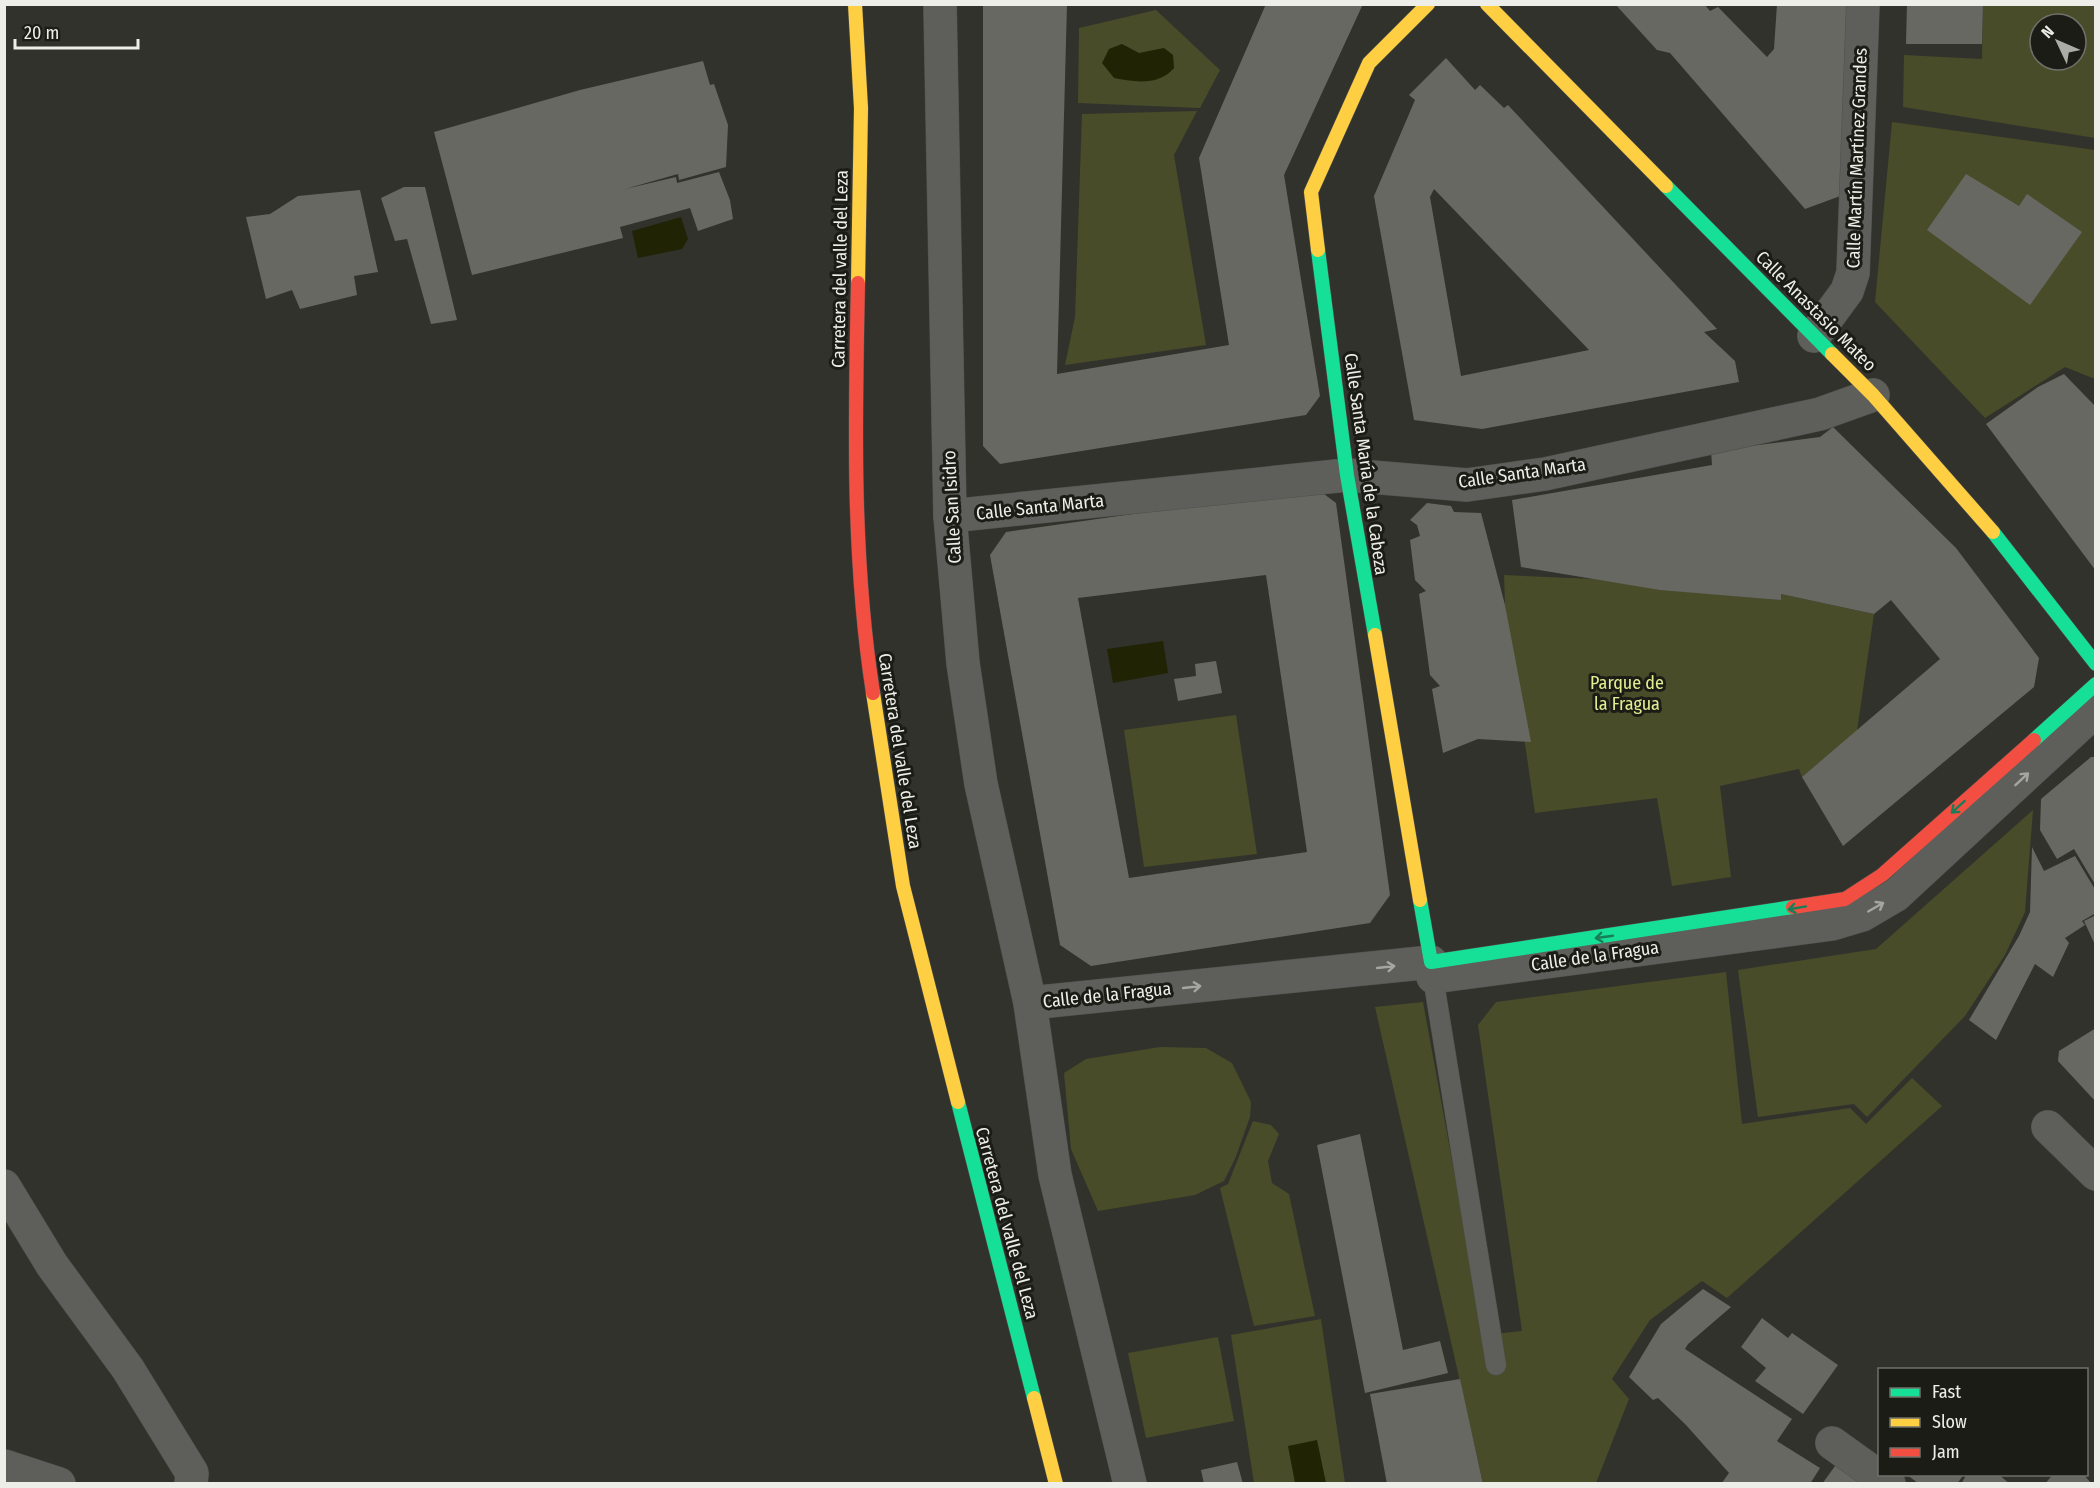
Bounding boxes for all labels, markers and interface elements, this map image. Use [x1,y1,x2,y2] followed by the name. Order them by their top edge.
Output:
[15,12,138,50] scale bar
[2028,12,2088,72] north arrow
[24,22,59,44] text: 20 m
[2037,22,2058,42] text: N
[1842,47,1872,269] street label: Calle Martín Martínez Grandes
[827,170,853,368] street label: Carretera del valle del Leza
[1751,246,1881,376] street label: Calle Anastasio Mateo
[1340,352,1393,577] street label: Calle Santa María de la Cabeza
[938,450,966,564] street label: Calle San Isidro
[1457,453,1587,493] street label: Calle Santa Marta
[975,489,1105,525] street label: Calle Santa Marta
[874,651,926,851] street label: Carretera del valle del Leza
[1590,672,1664,715] park label: Parque de la Fragua
[2014,772,2029,786] one-way arrow
[1951,800,1966,814] one-way arrow
[1866,901,1884,912] one-way arrow
[1788,903,1807,914] one-way arrow
[1595,931,1614,942] one-way arrow
[1530,936,1660,976] street label: Calle de la Fragua
[1376,961,1396,972] one-way arrow
[1042,977,1172,1013] street label: Calle de la Fragua
[1182,981,1202,992] one-way arrow
[971,1124,1043,1322] street label: Carretera del valle del Leza
[1878,1368,2088,1476] legend
[1932,1381,1961,1403] text: Fast
[1932,1411,1967,1433] text: Slow
[1932,1441,1960,1463] text: Jam

